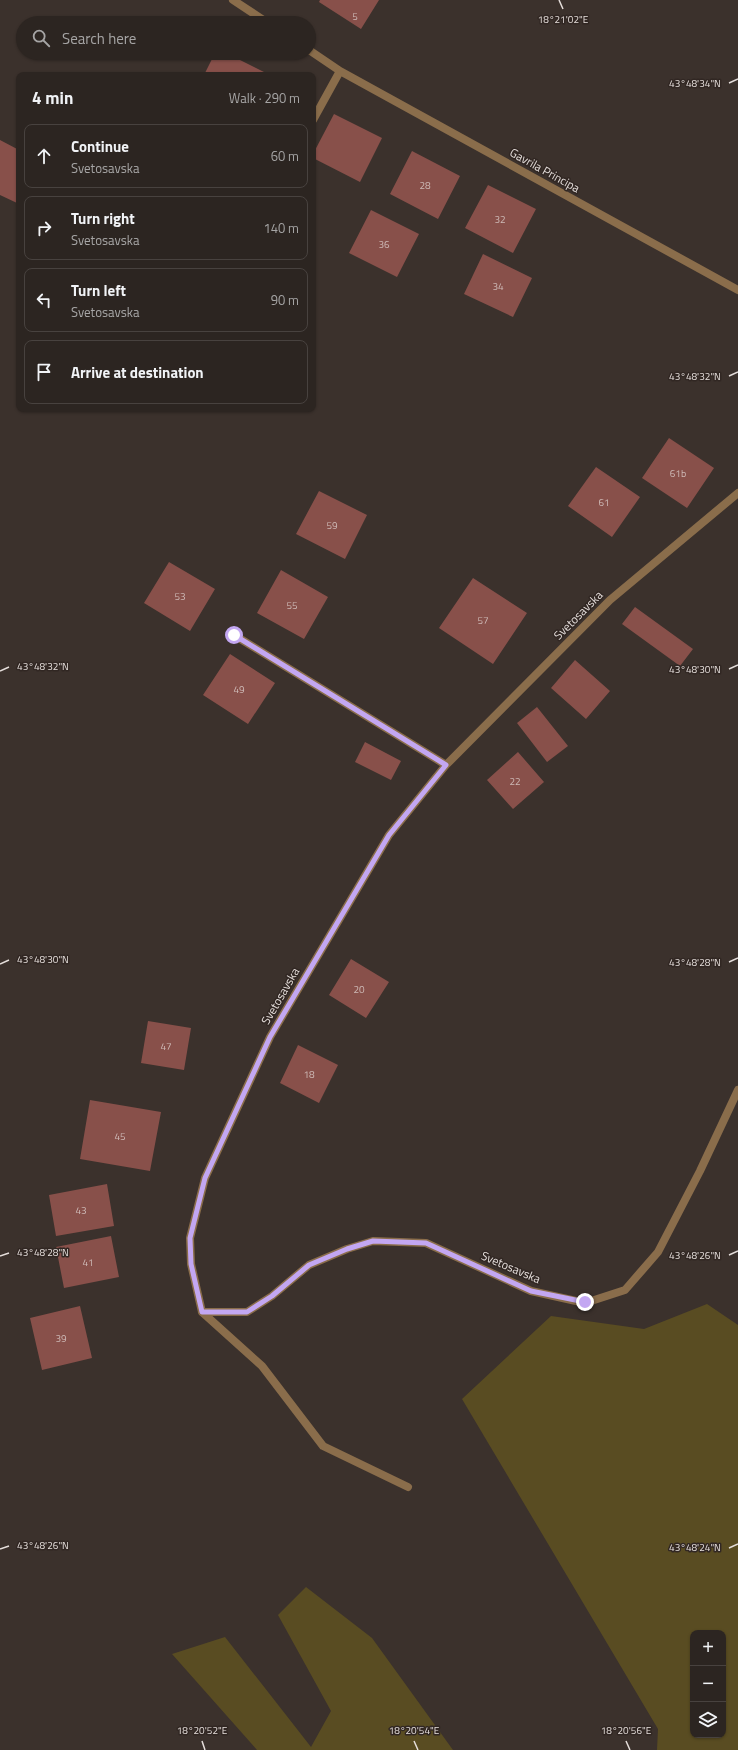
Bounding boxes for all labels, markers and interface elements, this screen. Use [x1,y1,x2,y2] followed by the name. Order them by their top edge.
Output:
[352,9,358,24] house number: 5
[538,12,589,27] text: 18°21'02"E
[16,16,316,60] search box
[30,27,52,49] icon: search
[62,27,136,50] text: Search here
[669,76,721,91] text: 43°48'34"N
[32,85,73,111] text: 4 min
[229,88,300,108] text: Walk · 290 m
[71,135,129,158] text: Continue
[506,143,584,197] street label: Gavrila Principa
[33,145,55,167] icon: ahead
[271,146,299,166] text: 60 m
[71,158,139,178] text: Svetosavska
[419,178,431,193] house number: 28
[71,207,135,230] text: Turn right
[494,212,506,227] house number: 32
[33,217,55,239] icon: right
[263,218,299,238] text: 140 m
[71,230,139,250] text: Svetosavska
[378,237,390,252] house number: 36
[71,279,126,302] text: Turn left
[492,279,504,294] house number: 34
[33,289,55,311] icon: left
[271,290,299,310] text: 90 m
[71,302,139,322] text: Svetosavska
[33,361,55,383] icon: arrive
[71,361,204,384] text: Arrive at destination
[669,369,721,384] text: 43°48'32"N
[670,466,686,481] house number: 61b
[598,495,610,510] house number: 61
[326,518,338,533] house number: 59
[549,586,607,644] street label: Svetosavska
[174,589,186,604] house number: 53
[286,598,298,613] house number: 55
[477,613,489,628] house number: 57
[225,626,243,644] route start
[17,659,69,674] text: 43°48'32"N
[669,662,721,677] text: 43°48'30"N
[233,682,245,697] house number: 49
[509,774,521,789] house number: 22
[17,952,69,967] text: 43°48'30"N
[669,955,721,970] text: 43°48'28"N
[256,964,304,1028] street label: Svetosavska
[353,982,365,997] house number: 20
[160,1039,172,1054] house number: 47
[303,1067,315,1082] house number: 18
[114,1129,126,1144] house number: 45
[75,1203,87,1218] house number: 43
[17,1245,69,1260] text: 43°48'28"N
[478,1246,544,1288] street label: Svetosavska
[669,1248,721,1263] text: 43°48'26"N
[82,1255,94,1270] house number: 41
[576,1293,594,1311] route end
[55,1331,67,1346] house number: 39
[17,1538,69,1553] text: 43°48'26"N
[669,1540,721,1555] text: 43°48'24"N
[690,1630,726,1738] map controls
[690,1630,726,1666] button: +
[690,1666,726,1702] button: −
[690,1702,726,1738] button: layers
[177,1723,228,1738] text: 18°20'52"E
[389,1723,440,1738] text: 18°20'54"E
[601,1723,652,1738] text: 18°20'56"E

